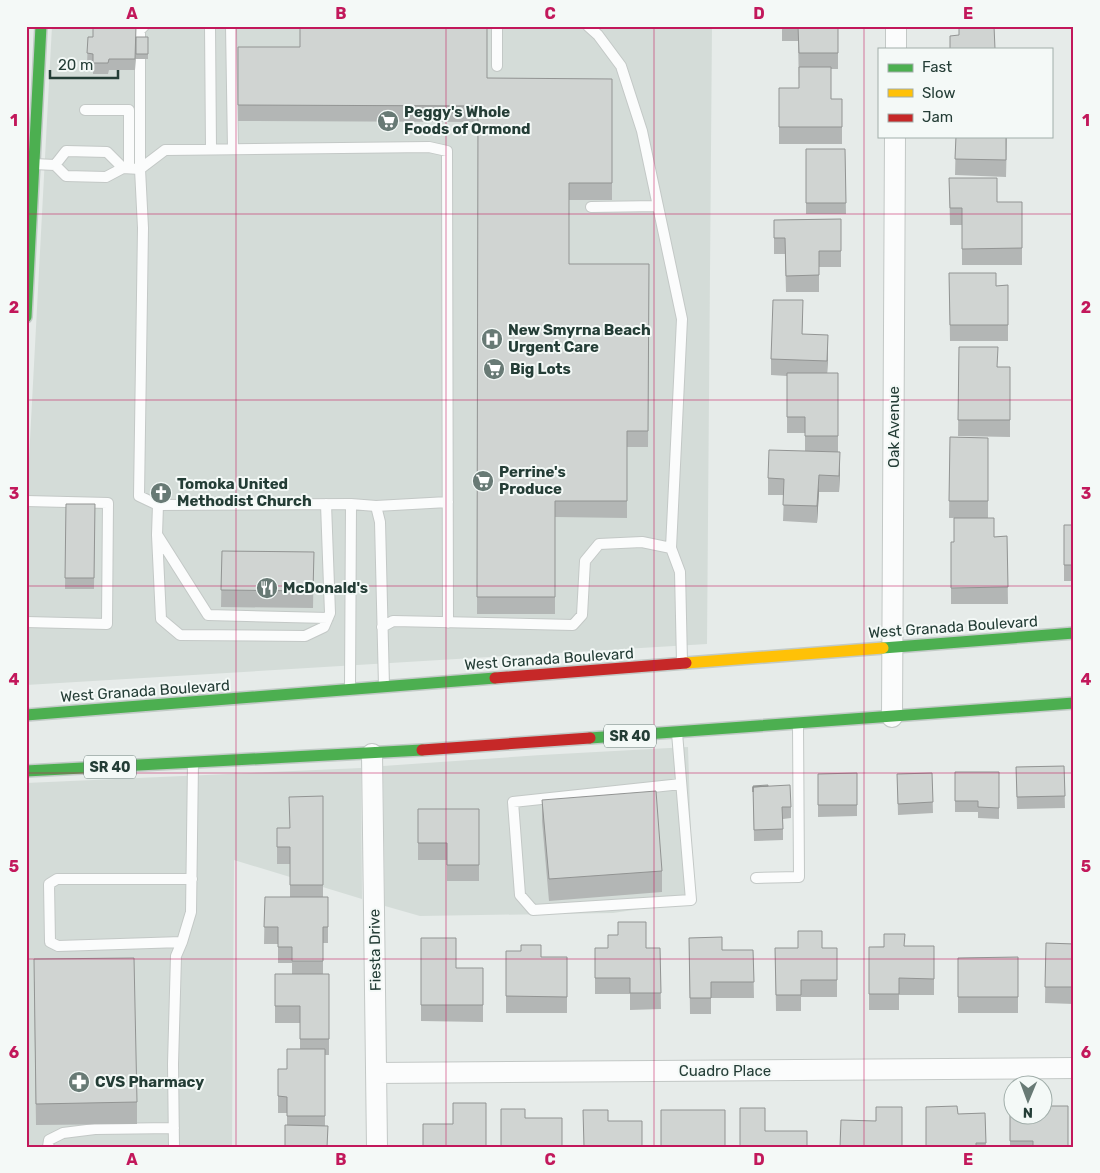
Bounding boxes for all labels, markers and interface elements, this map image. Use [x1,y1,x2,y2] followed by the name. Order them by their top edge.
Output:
[126,4,138,23] text: A
[335,4,347,23] text: B
[544,4,556,23] text: C
[753,4,765,23] text: D
[963,4,973,23] text: E
[50,48,118,80] scale bar
[878,48,1052,138] legend
[58,56,93,74] text: 20 m
[922,58,952,76] text: Fast
[922,84,955,102] text: Slow
[404,103,531,138] place label: Peggy's Whole Foods of Ormond
[922,108,953,126] text: Jam
[376,109,400,133] supermarket icon: Peggy's Whole Foods of Ormond
[10,111,18,130] text: 1
[1082,111,1090,130] text: 1
[9,298,19,317] text: 2
[1081,298,1091,317] text: 2
[508,321,651,356] place label: New Smyrna Beach Urgent Care
[480,327,504,351] hospital icon: New Smyrna Beach Urgent Care
[482,357,506,381] supermarket icon: Big Lots
[510,360,571,378] place label: Big Lots
[885,386,903,468] street label: Oak Avenue
[499,463,566,498] place label: Perrine's Produce
[471,469,495,493] supermarket icon: Perrine's Produce
[177,475,312,510] place label: Tomoka United Methodist Church
[149,481,173,505] church icon: Tomoka United Methodist Church
[9,484,19,503] text: 3
[1081,484,1091,503] text: 3
[255,576,279,600] restaurant icon: McDonald's
[283,579,368,597] place label: McDonald's
[868,612,1038,642] street label: West Granada Boulevard
[464,644,634,674] street label: West Granada Boulevard
[9,670,20,689] text: 4
[1081,670,1092,689] text: 4
[60,676,230,706] street label: West Granada Boulevard
[604,724,656,748] road number: SR 40
[84,756,136,779] road number: SR 40
[9,857,19,876] text: 5
[1081,857,1091,876] text: 5
[365,909,385,991] street label: Fiesta Drive
[9,1043,19,1062] text: 6
[1081,1043,1091,1062] text: 6
[679,1062,771,1080] street label: Cuadro Place
[67,1070,91,1094] pharmacy icon: CVS Pharmacy
[95,1073,204,1091] place label: CVS Pharmacy
[1002,1076,1052,1126] north arrow
[1023,1104,1033,1121] text: N
[126,1150,138,1169] text: A
[335,1150,347,1169] text: B
[544,1150,556,1169] text: C
[753,1150,765,1169] text: D
[963,1150,973,1169] text: E

